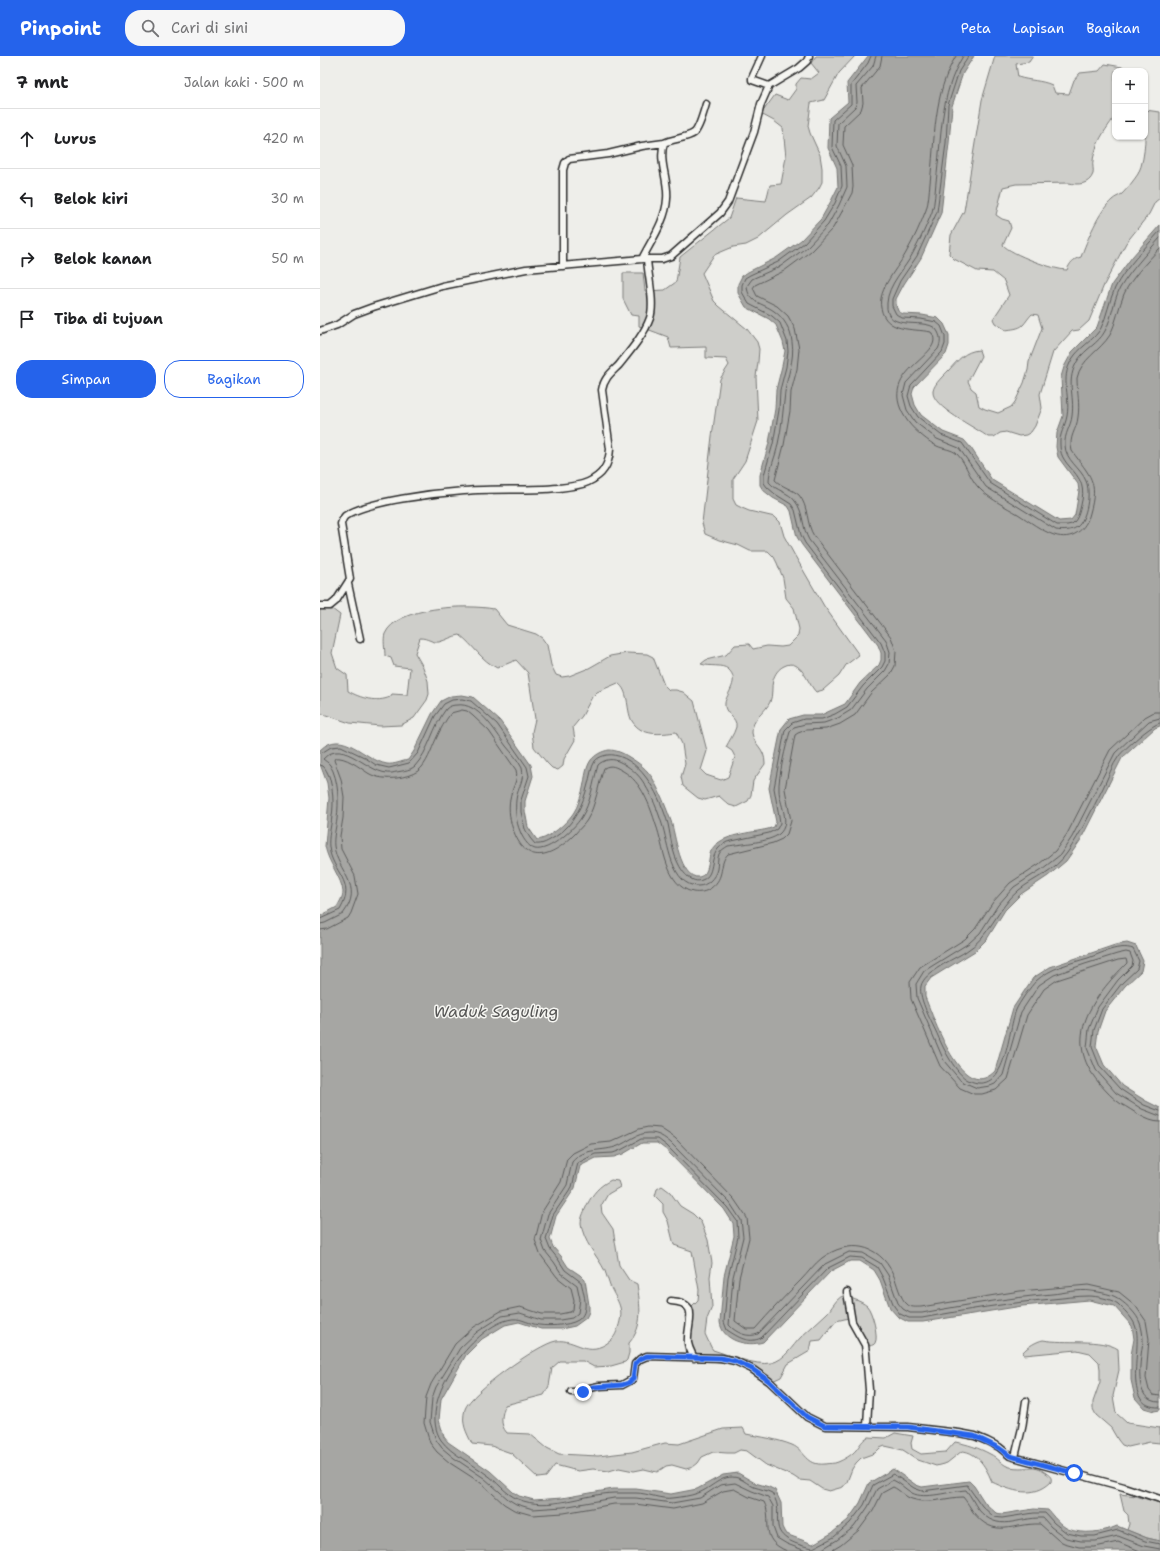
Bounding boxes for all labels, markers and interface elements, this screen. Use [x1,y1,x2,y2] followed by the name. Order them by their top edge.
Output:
[125,10,405,46] search box
[20,16,101,41] text: Pinpoint
[139,17,161,39] icon: search
[171,18,248,38] text: Cari di sini
[961,19,991,37] text: Peta
[1013,19,1064,37] text: Lapisan
[1086,19,1140,37] text: Bagikan
[1112,68,1148,140] map controls
[1112,68,1148,104] button: +
[16,71,69,93] text: 7 mnt
[184,74,304,91] text: Jalan kaki · 500 m
[1112,104,1148,140] button: −
[16,128,38,150] icon: ahead
[54,129,96,149] text: Lurus
[262,130,304,147] text: 420 m
[16,188,38,210] icon: left
[54,189,128,209] text: Belok kiri
[270,190,304,207] text: 30 m
[16,248,38,270] icon: right
[54,249,152,269] text: Belok kanan
[271,250,304,267] text: 50 m
[16,308,38,330] icon: arrive
[54,309,163,329] text: Tiba di tujuan
[16,360,156,398] button: Simpan
[164,360,304,398] button: Bagikan
[434,1001,558,1022] water label: Waduk Saguling
[574,1383,592,1401] route end
[1065,1464,1083,1482] route start

